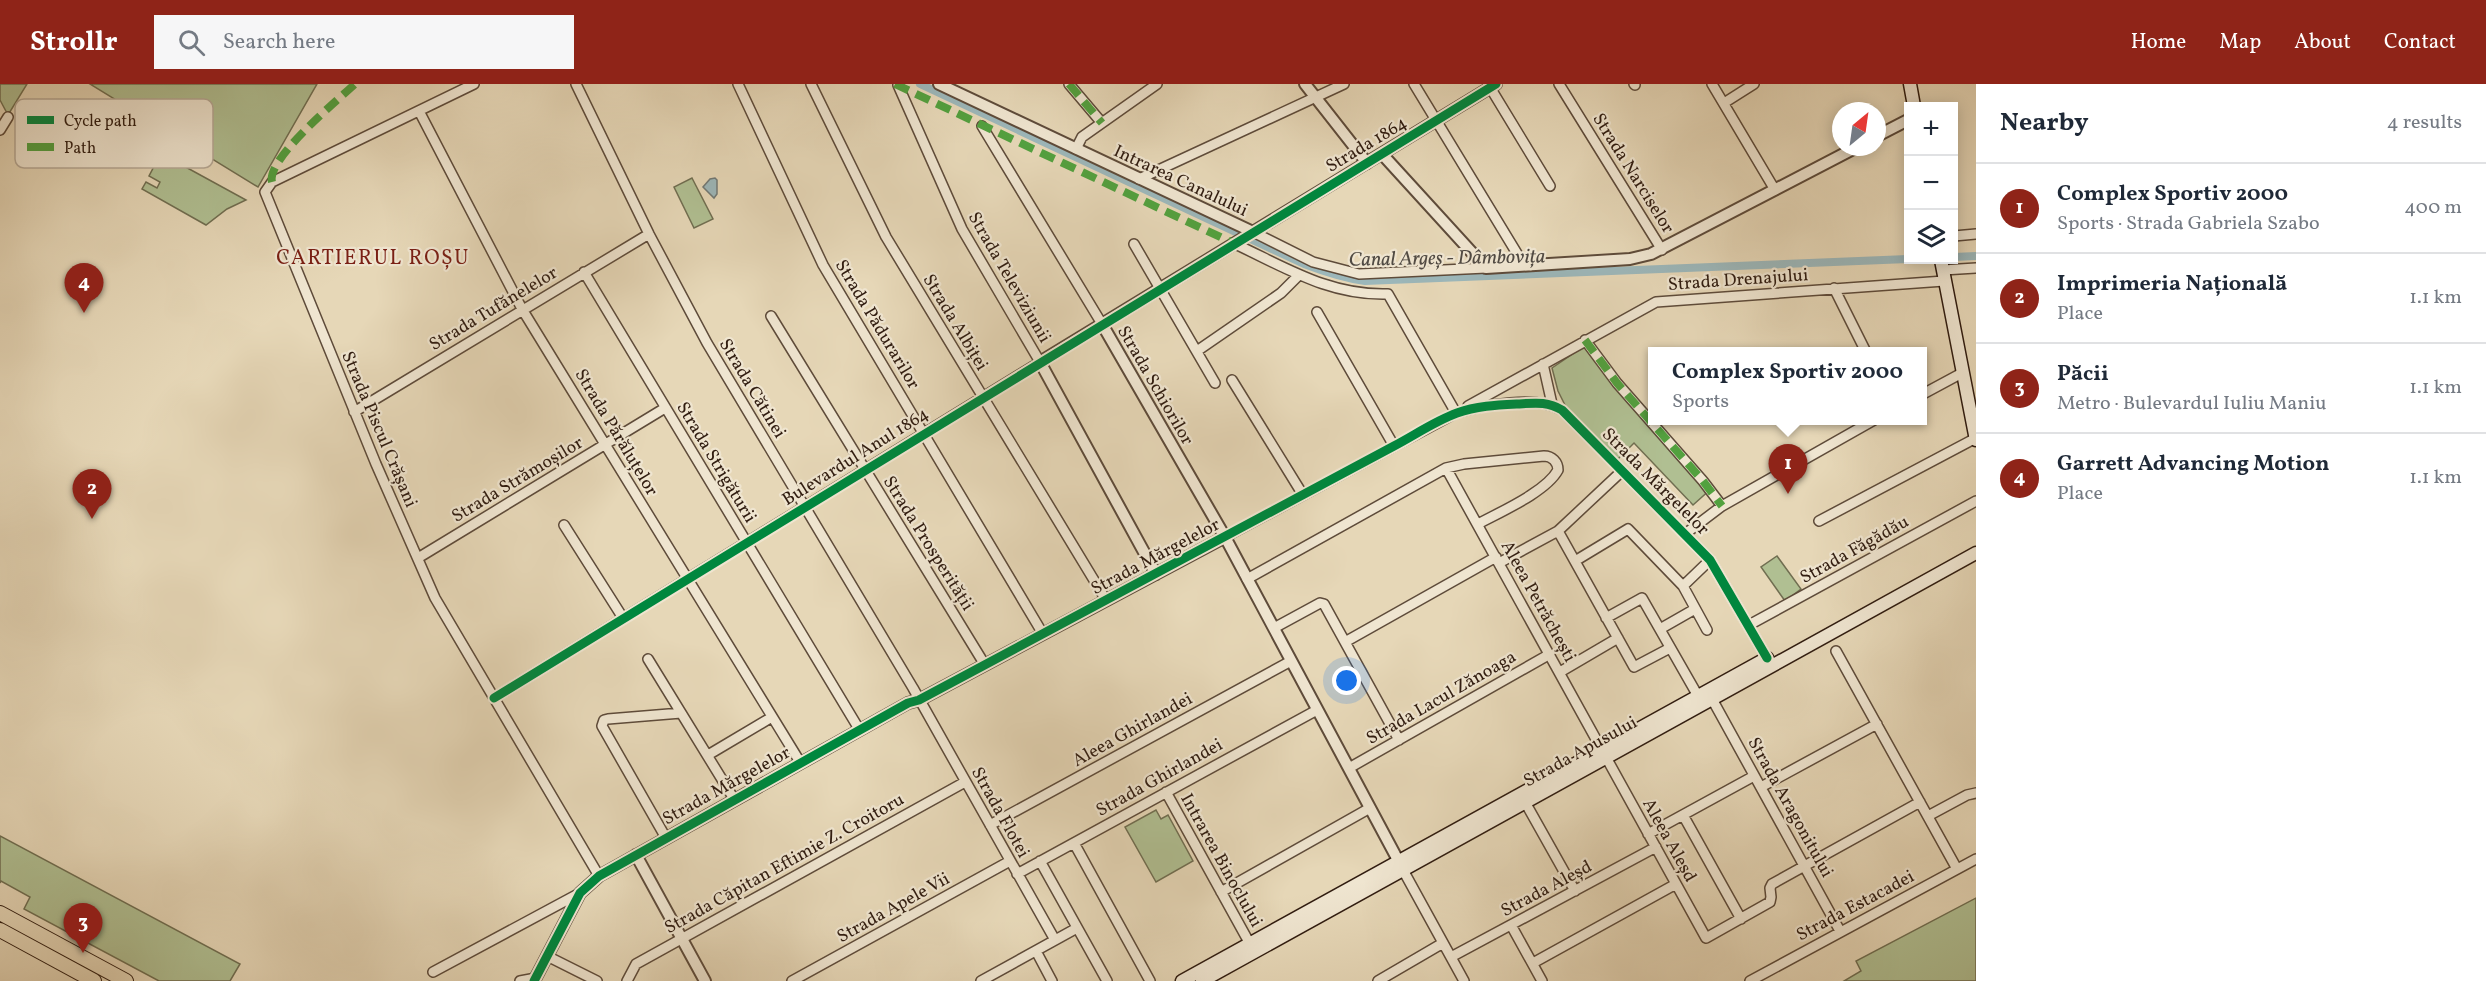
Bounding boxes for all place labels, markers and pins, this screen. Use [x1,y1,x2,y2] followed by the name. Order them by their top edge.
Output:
[64,264,104,313] pin: 4
[1768,444,1808,494] pin: 1
[72,470,112,519] pin: 2
[64,904,103,953] pin: 3

